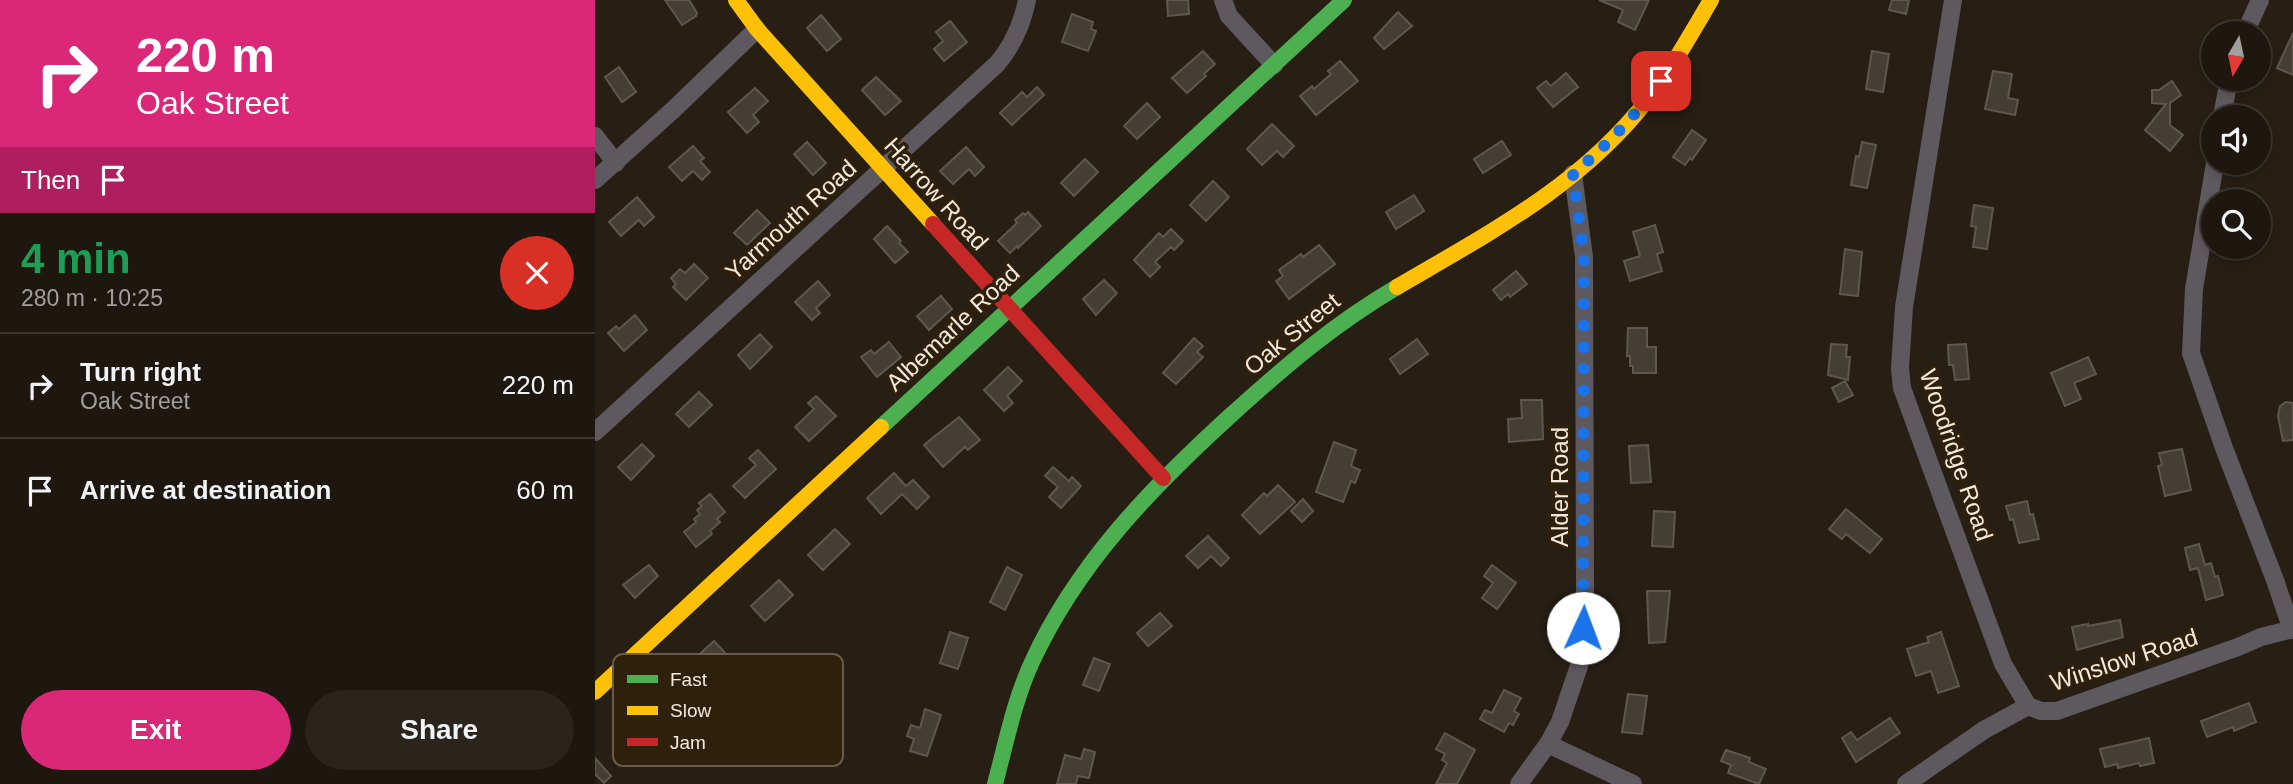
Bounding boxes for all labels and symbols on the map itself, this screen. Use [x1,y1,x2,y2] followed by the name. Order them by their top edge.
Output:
[2201,21,2271,91] north arrow
[1631,51,1691,111] pin
[879,132,994,255] street label: Harrow Road
[720,154,861,285] street label: Yarmouth Road
[881,259,1025,396] street label: Albemarle Road
[1239,287,1345,380] street label: Oak Street
[1914,366,1998,544] street label: Woodridge Road
[1546,427,1573,547] street label: Alder Road
[1546,591,1620,665] position arrow
[2047,623,2201,696] street label: Winslow Road
[613,654,843,766] legend
[670,669,708,690] text: Fast
[670,700,711,721] text: Slow
[670,732,706,753] text: Jam

